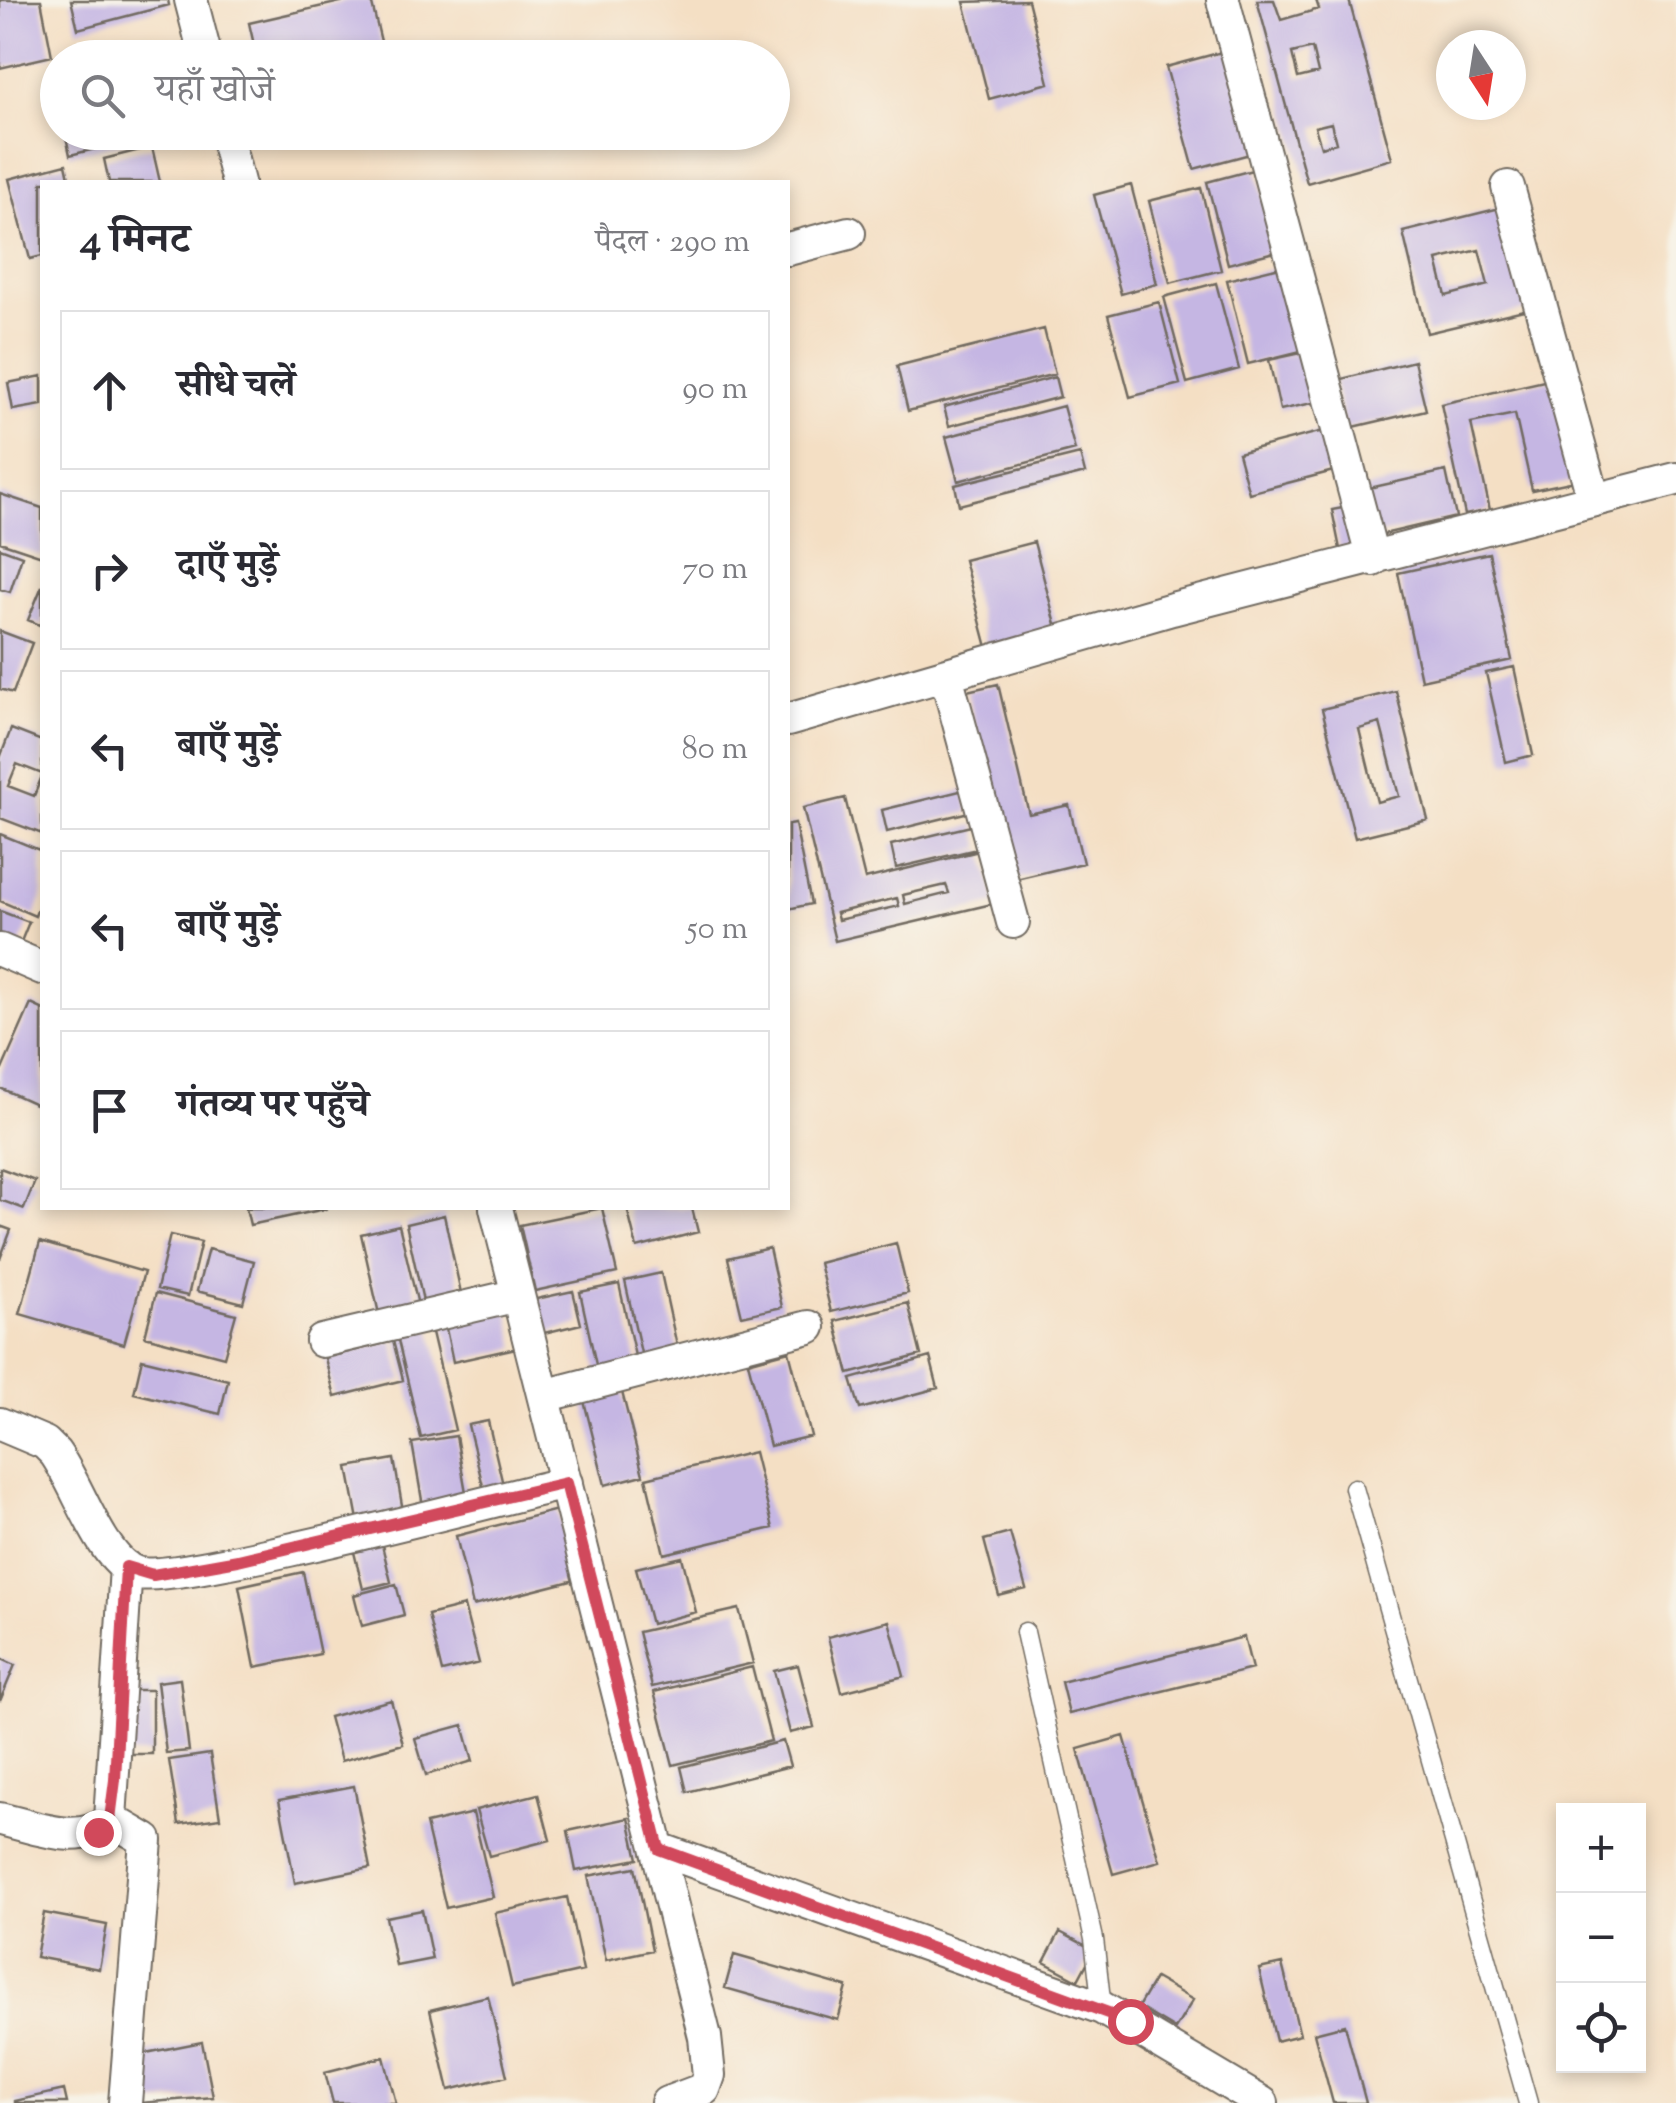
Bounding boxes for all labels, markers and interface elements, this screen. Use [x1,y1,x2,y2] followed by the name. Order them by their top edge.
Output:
[1436,30,1526,120] north arrow
[40,40,790,150] search box
[155,65,274,119] text: यहाँ खोजें
[75,68,130,123] icon: search
[80,212,190,272] text: 4 मिनट
[595,220,750,266] text: पैदल · 290 m
[177,360,295,414] text: सीधे चलें
[82,363,137,418] icon: ahead
[682,367,748,413] text: 90 m
[177,540,278,594] text: दाएँ मुड़ें
[82,543,137,598] icon: right
[682,547,748,593] text: 70 m
[177,720,279,774] text: बाएँ मुड़ें
[82,723,137,778] icon: left
[682,727,748,773] text: 80 m
[177,900,279,954] text: बाएँ मुड़ें
[82,903,137,958] icon: left
[687,907,748,953] text: 50 m
[177,1080,369,1134] text: गंतव्य पर पहुँचे
[82,1083,137,1138] icon: arrive
[1556,1803,1646,2073] map controls
[1556,1803,1646,1893] button: +
[76,1810,122,1856] route end
[1556,1893,1646,1983] button: −
[1556,1983,1646,2073] button: locate
[1108,1999,1154,2045] route start

